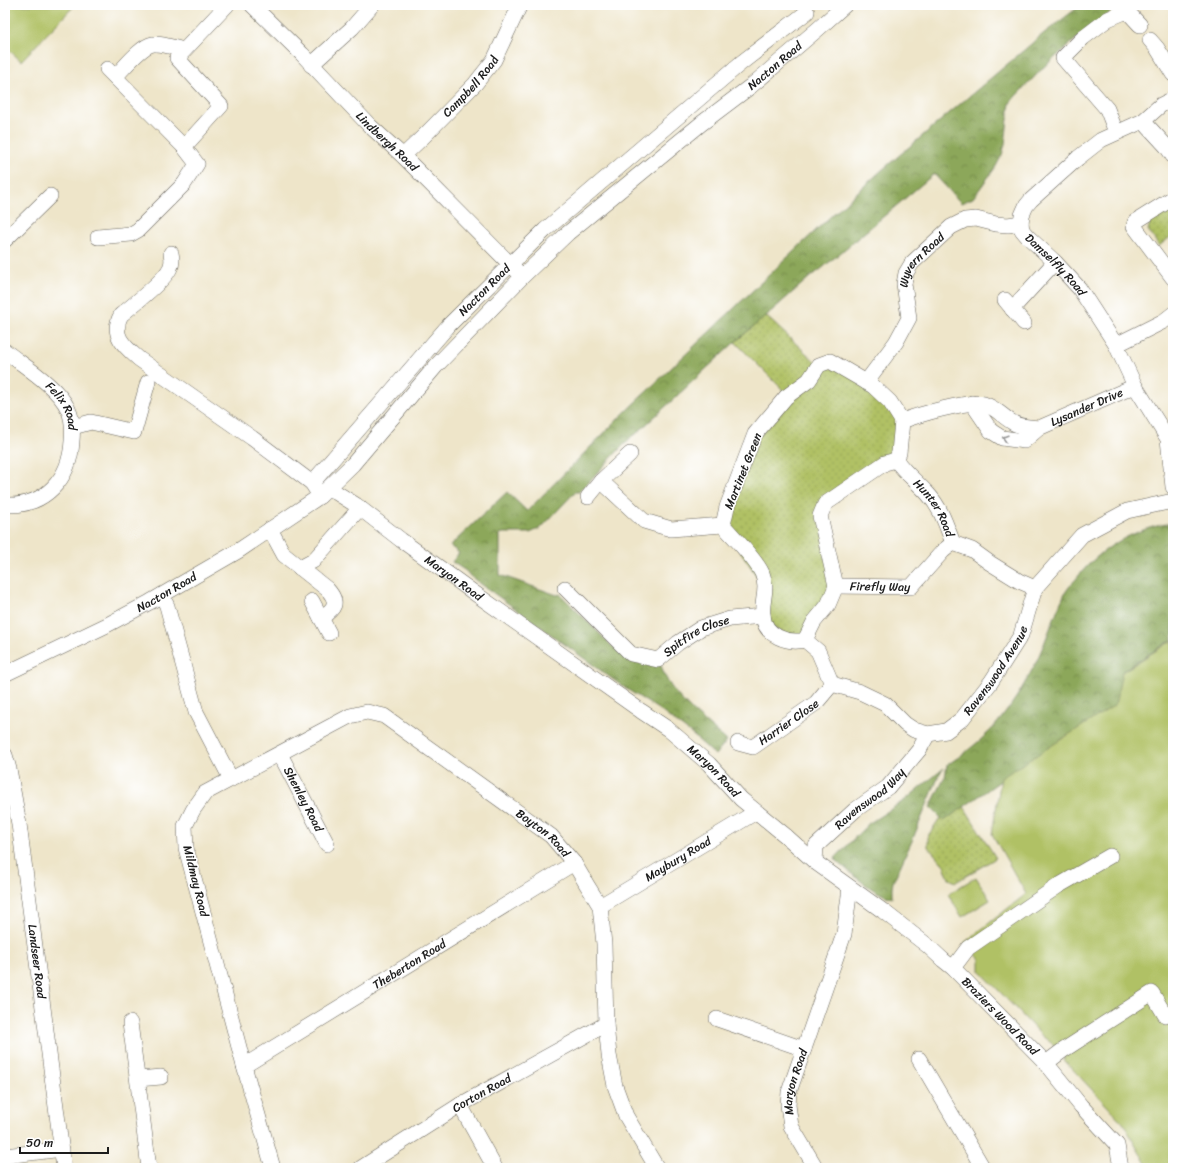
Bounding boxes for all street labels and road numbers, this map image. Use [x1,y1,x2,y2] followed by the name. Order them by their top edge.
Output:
[742,35,809,96] street label: Nacton Road
[437,52,506,123] street label: Campbell Road
[350,106,425,178] street label: Lindbergh Road
[893,226,950,289] street label: Wyvern Road
[1019,228,1093,302] street label: Damselfly Road
[453,258,517,321] street label: Nacton Road
[40,376,84,431] street label: Felix Road
[1047,381,1127,433] street label: Lysander Drive
[718,429,769,513] street label: Martinet Green
[908,473,961,542] street label: Hunter Road
[420,549,489,608] street label: Maryon Road
[132,565,202,618] street label: Nacton Road
[850,575,911,598] street label: Firefly Way
[658,609,732,663] street label: Spitfire Close
[958,623,1034,720] street label: Ravenswood Avenue
[754,693,824,751] street label: Harrier Close
[682,739,747,804] street label: Maryon Road
[829,762,911,835] street label: Ravenswood Way
[277,763,330,836] street label: Shenley Road
[511,803,577,864] street label: Boyton Road
[640,830,716,888] street label: Maybury Road
[176,843,216,920] street label: Mildmay Road
[21,923,53,1001] street label: Landseer Road
[368,933,451,996] street label: Theberton Road
[956,971,1045,1061] street label: Braziers Wood Road
[777,1044,815,1117] street label: Maryon Road
[447,1067,517,1119] street label: Corton Road

